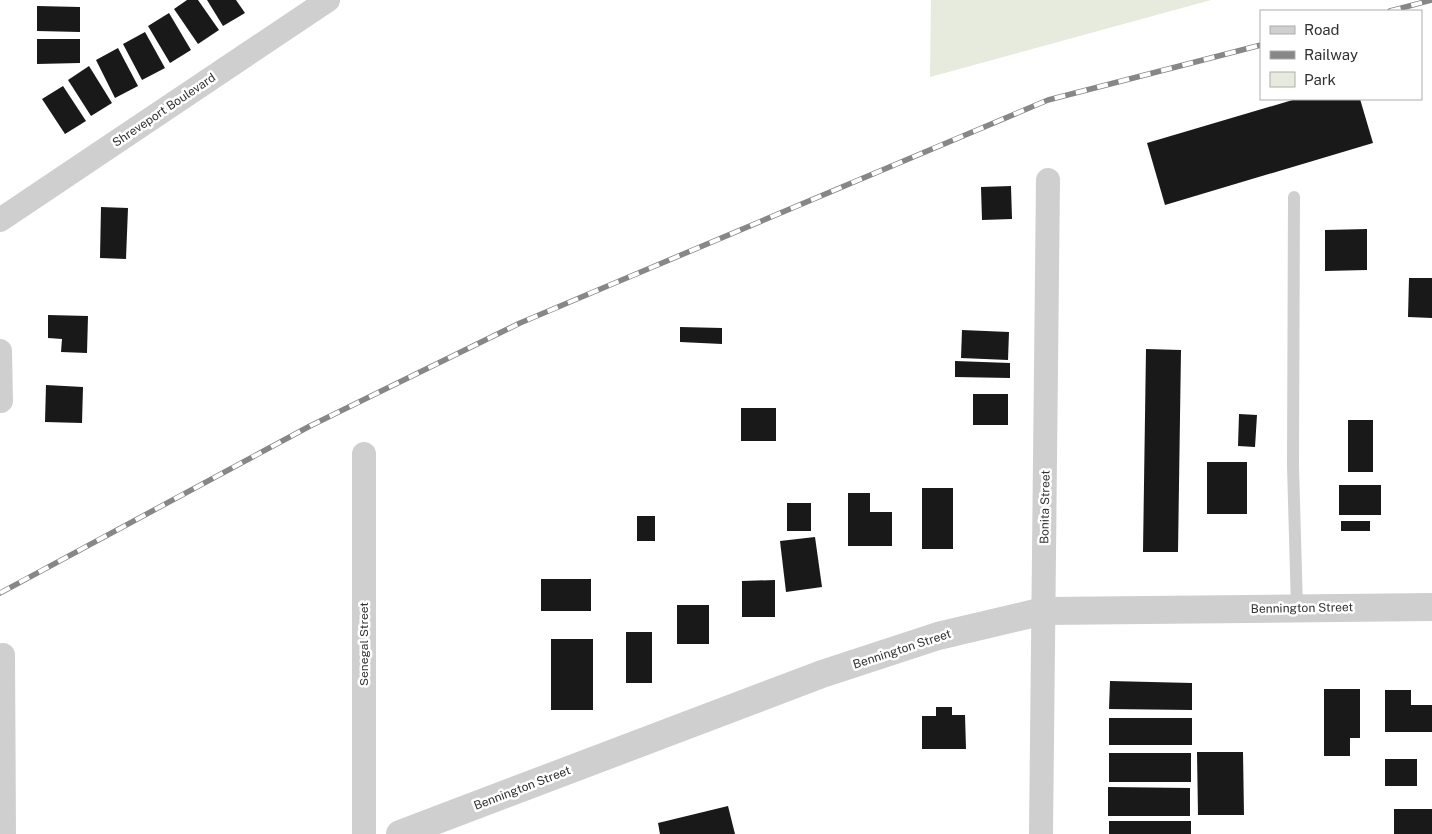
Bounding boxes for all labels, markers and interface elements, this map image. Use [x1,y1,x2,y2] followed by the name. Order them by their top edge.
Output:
[1260,10,1422,100] legend
[1304,21,1340,38] text: Road
[1304,46,1358,63] text: Railway
[110,70,218,150] street label: Shreveport Boulevard
[1304,71,1336,88] text: Park
[1037,470,1053,544] street label: Bonita Street
[1251,600,1354,616] street label: Bennington Street
[357,602,371,686] street label: Senegal Street
[851,626,953,671] street label: Bennington Street
[472,763,573,813] street label: Bennington Street

